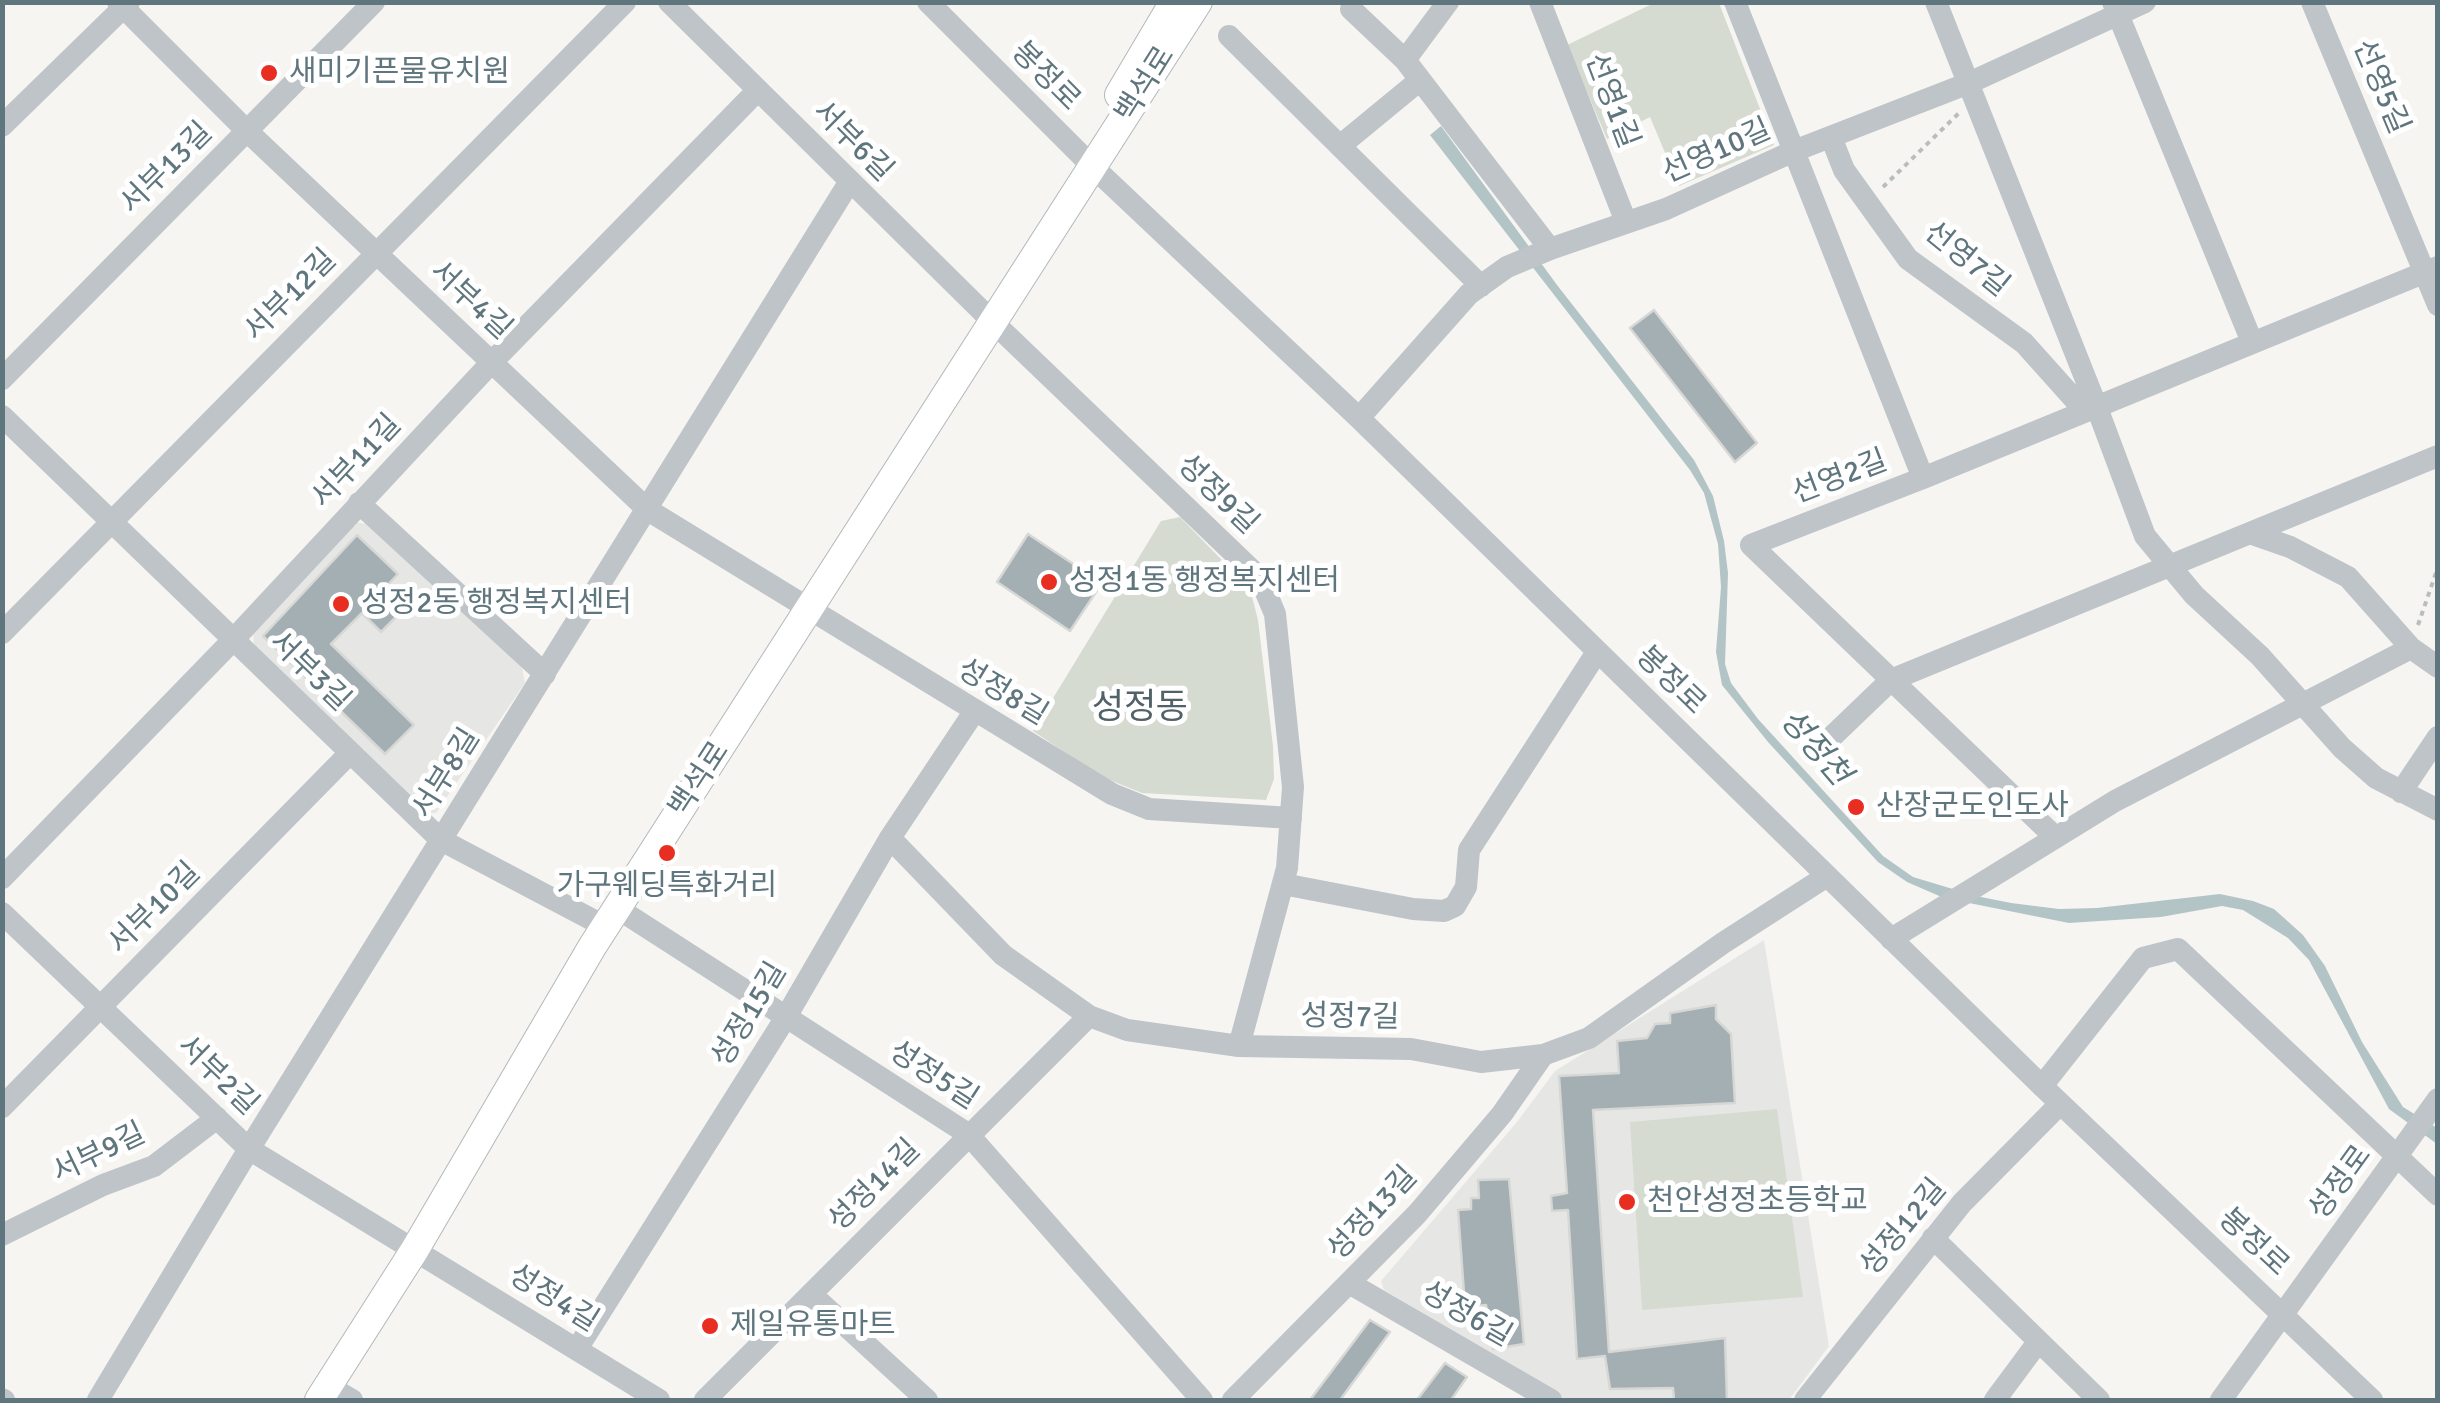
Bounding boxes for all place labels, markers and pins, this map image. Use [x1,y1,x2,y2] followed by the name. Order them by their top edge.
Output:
[289,55,510,91] place label: 새미기픈물유치원
[258,62,280,84] marker: 새미기픈물유치원
[1069,564,1340,600] place label: 성정1동 행정복지센터
[1038,571,1060,593] marker: 성정1동 행정복지센터
[361,586,632,622] place label: 성정2동 행정복지센터
[330,593,352,615] marker: 성정2동 행정복지센터
[1876,789,2069,825] place label: 산장군도인도사
[1845,796,1867,818] marker: 산장군도인도사
[656,842,678,864] marker: 가구웨딩특화거리
[557,869,777,905] place label: 가구웨딩특화거리
[1647,1184,1868,1220] place label: 천안성정초등학교
[1616,1191,1638,1213] marker: 천안성정초등학교
[730,1308,896,1344] place label: 제일유통마트
[699,1315,721,1337] marker: 제일유통마트

